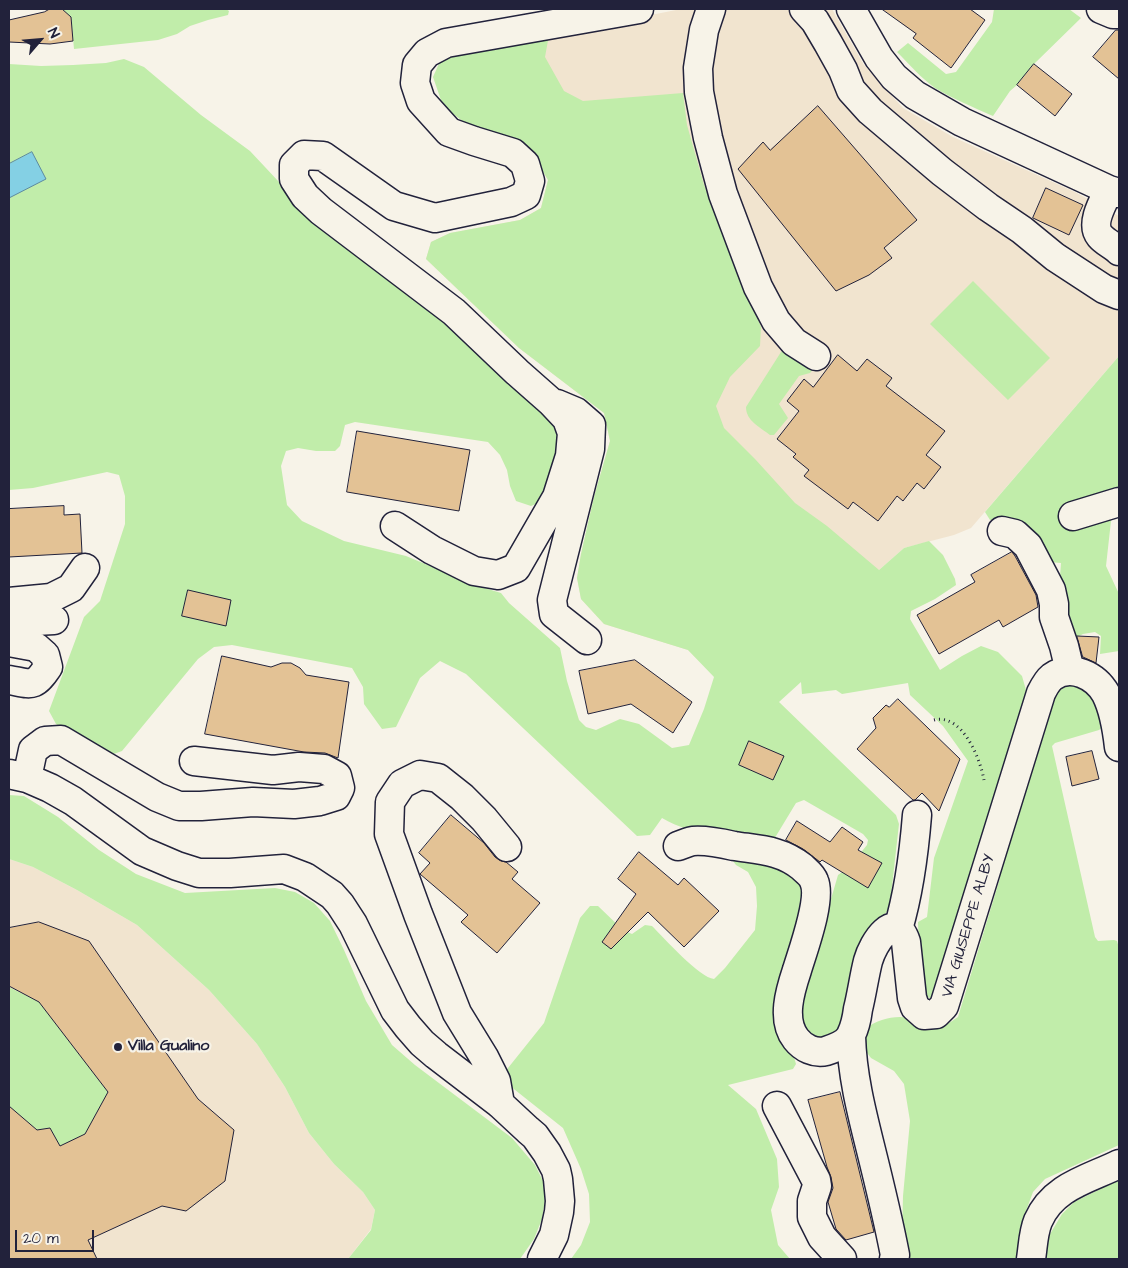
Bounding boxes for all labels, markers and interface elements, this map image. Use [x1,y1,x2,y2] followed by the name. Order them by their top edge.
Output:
[15,15,65,65] north arrow
[42,25,64,42] text: N
[938,852,1000,1000] street label: VIA GIUSEPPE ALBY
[128,1037,209,1057] place label: Villa Gualino
[112,1041,124,1053] marker: Villa Gualino
[18,1220,96,1252] scale bar
[23,1228,59,1249] text: 20 m

